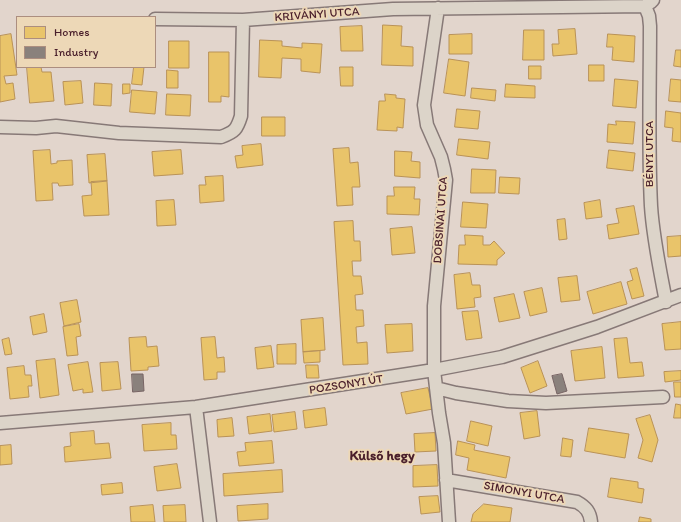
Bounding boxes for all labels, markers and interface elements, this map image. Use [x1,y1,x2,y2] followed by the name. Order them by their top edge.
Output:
[274,5,360,25] street label: KRIVÁNYI UTCA
[16,16,156,68] legend
[54,25,90,39] text: Homes
[54,45,98,59] text: Industry
[643,121,657,187] street label: BÉNYI UTCA
[431,176,451,264] street label: DOBSINAI UTCA
[308,372,384,398] street label: POZSONYI ÚT
[349,448,415,464] district label: Külső hegy
[482,479,566,507] street label: SIMONYI UTCA

